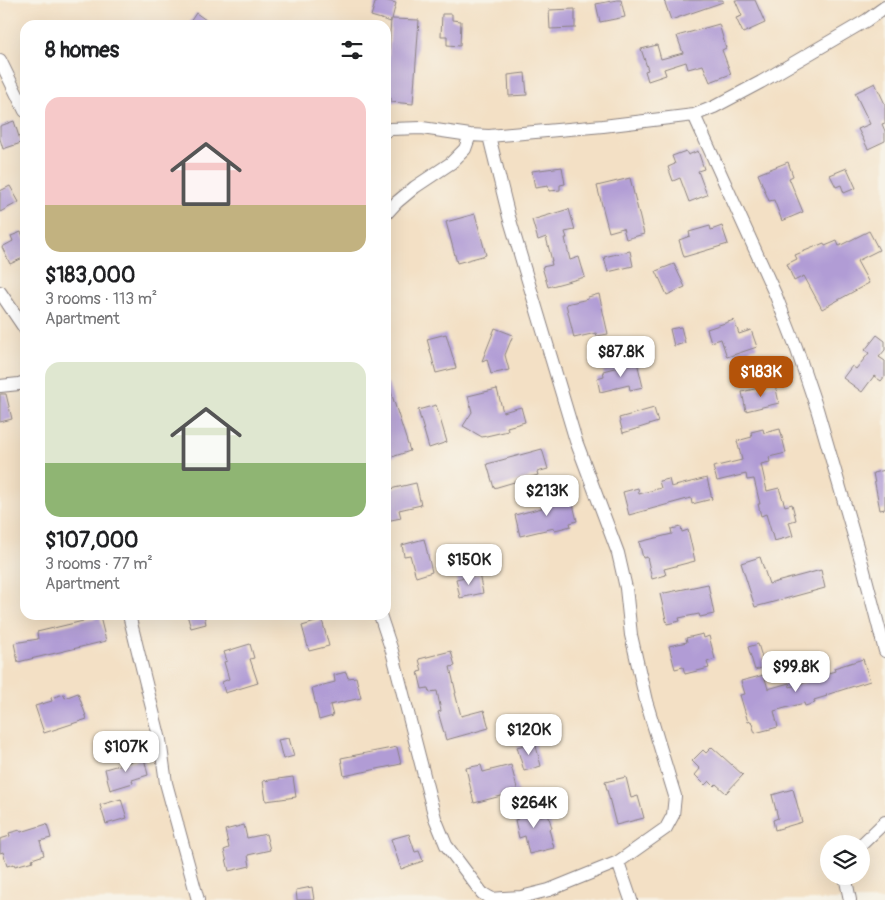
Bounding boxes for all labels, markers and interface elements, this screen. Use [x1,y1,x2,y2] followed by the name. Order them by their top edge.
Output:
[338,36,366,64] icon: filters
[45,37,119,64] text: 8 homes
[161,129,251,219] icon: home
[45,262,135,289] text: $183,000
[45,289,157,309] text: 3 rooms · 113 m²
[45,309,120,329] text: Apartment
[580,336,662,378] pin: $87.8K
[598,342,644,362] text: $87.8K
[726,356,796,398] pin: $183K
[740,362,782,382] text: $183K
[161,394,251,484] icon: home
[512,474,582,517] pin: $213K
[526,481,568,501] text: $213K
[45,527,138,554] text: $107,000
[434,544,504,586] pin: $150K
[447,550,491,570] text: $150K
[45,554,153,574] text: 3 rooms · 77 m²
[45,574,120,594] text: Apartment
[755,650,837,693] pin: $99.8K
[773,657,819,677] text: $99.8K
[494,714,564,756] pin: $120K
[507,720,551,740] text: $120K
[91,730,161,773] pin: $107K
[104,737,148,757] text: $107K
[499,786,569,829] pin: $264K
[511,793,557,813] text: $264K
[820,835,870,885] map controls
[820,835,870,885] button: layers

